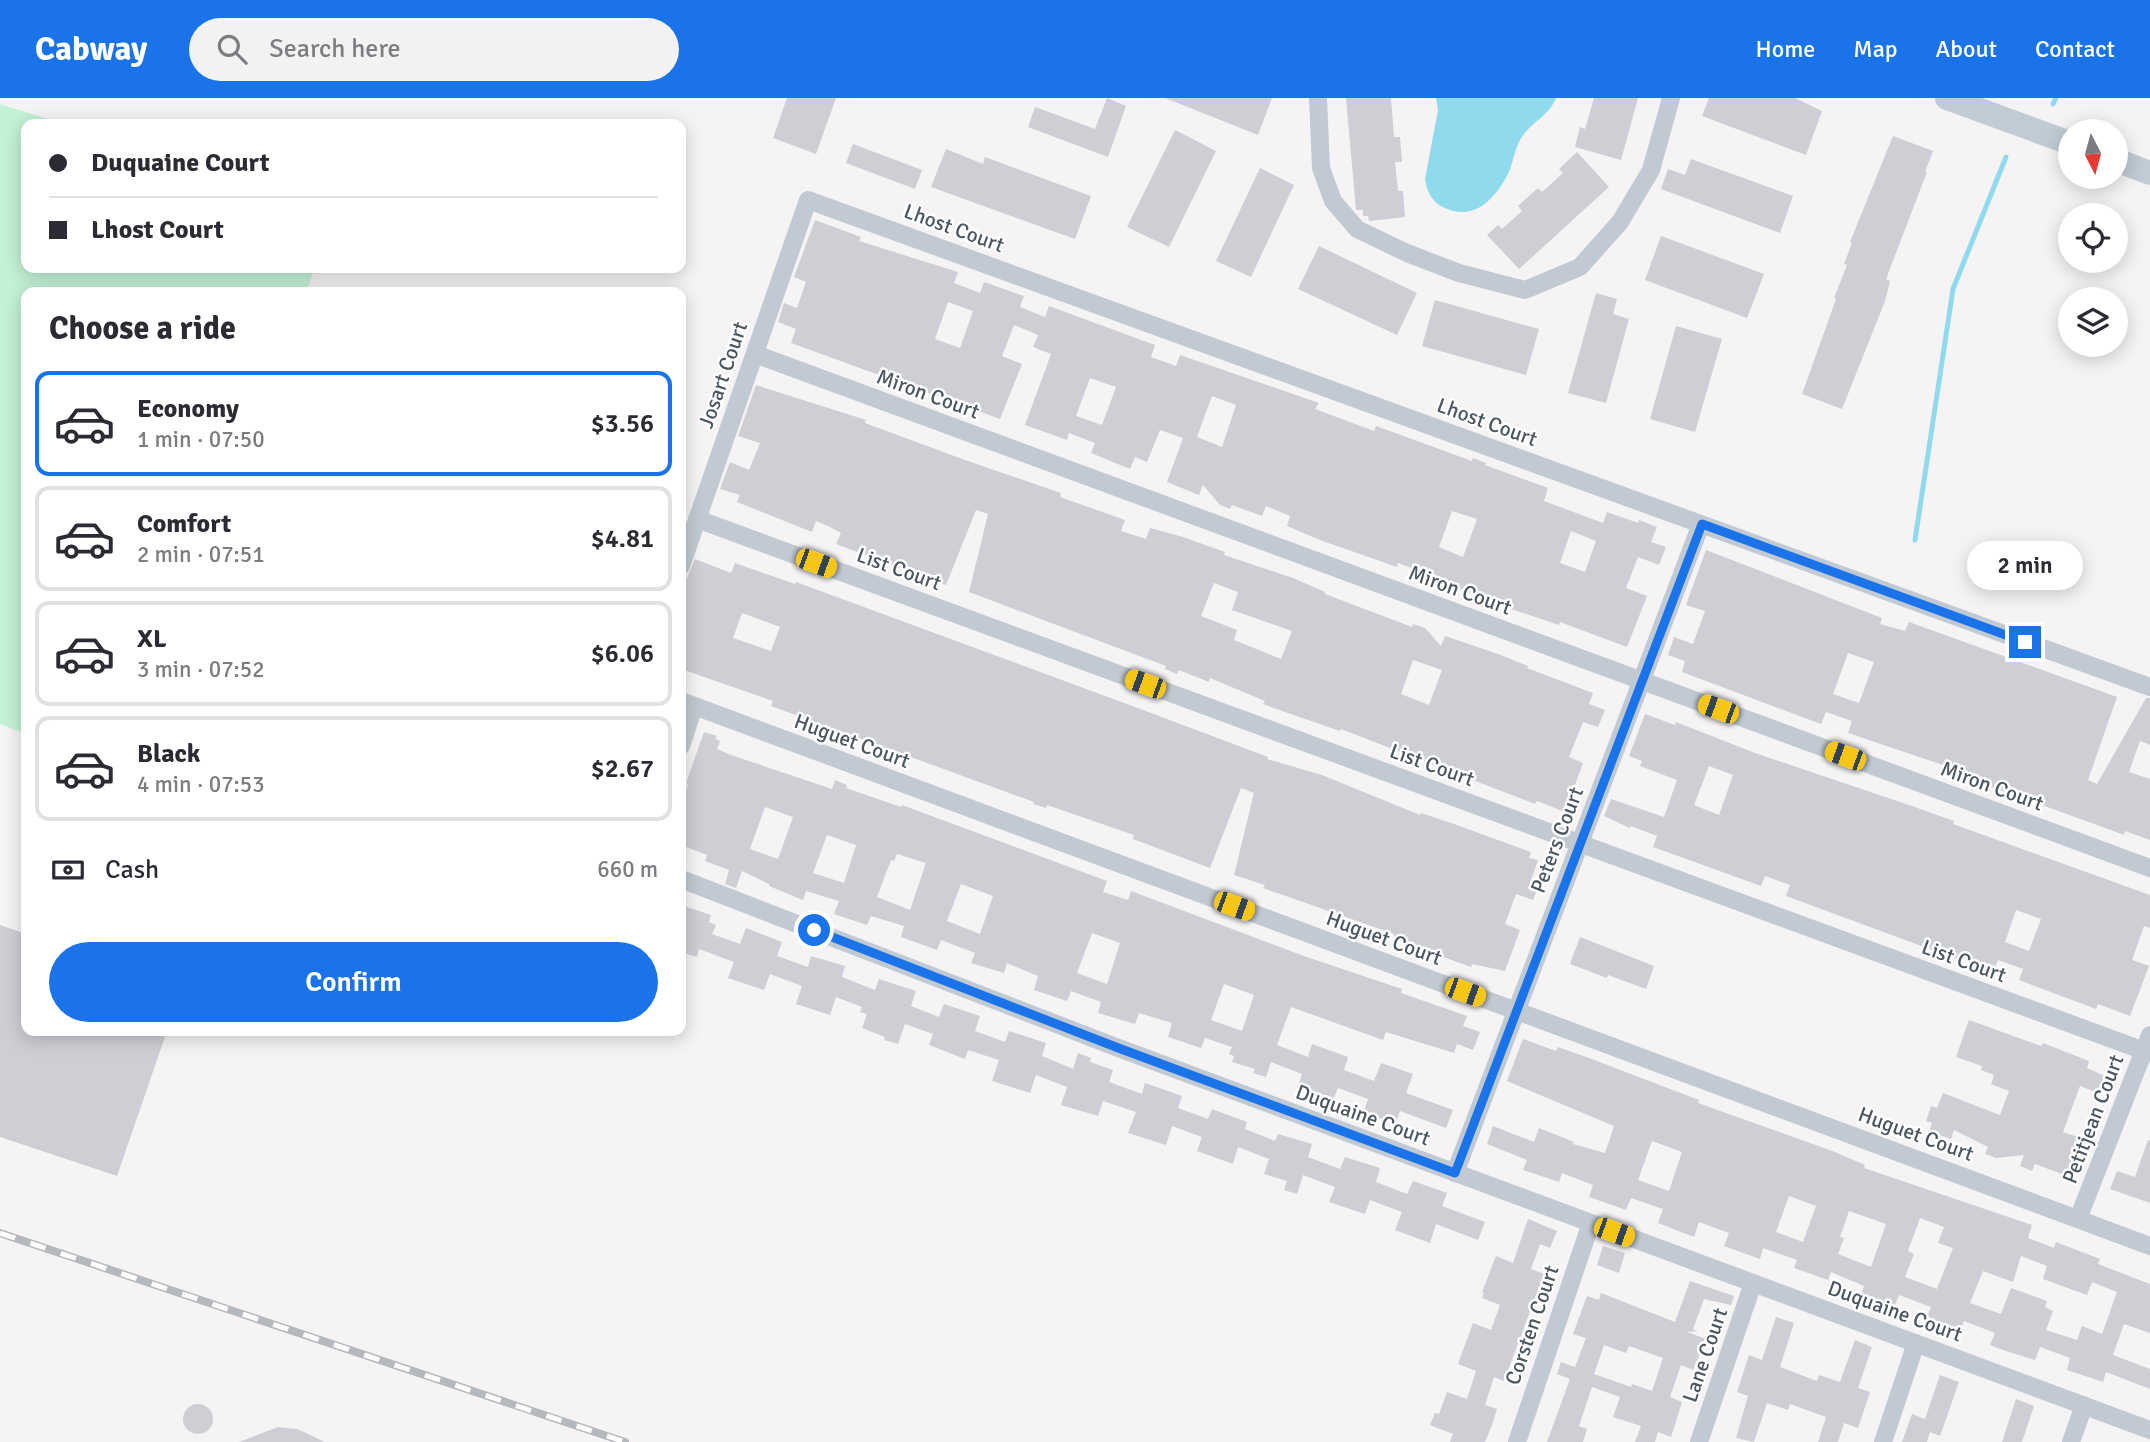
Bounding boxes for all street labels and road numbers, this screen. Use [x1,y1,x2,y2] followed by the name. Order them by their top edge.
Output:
[900,198,1008,258] street label: Lhost Court
[693,318,753,432] street label: Josart Court
[873,363,983,425] street label: Miron Court
[1433,392,1541,452] street label: Lhost Court
[853,542,945,596] street label: List Court
[1405,559,1515,621] street label: Miron Court
[791,708,913,774] street label: Huguet Court
[1386,738,1478,792] street label: List Court
[1937,755,2047,817] street label: Miron Court
[1525,783,1589,897] street label: Peters Court
[1323,905,1445,971] street label: Huguet Court
[1918,934,2010,988] street label: List Court
[2056,1051,2130,1187] street label: Petitjean Court
[1292,1079,1434,1151] street label: Duquaine Court
[1855,1101,1977,1167] street label: Huguet Court
[1499,1262,1565,1388] street label: Corsten Court
[1824,1275,1966,1347] street label: Duquaine Court
[1677,1304,1733,1406] street label: Lane Court

